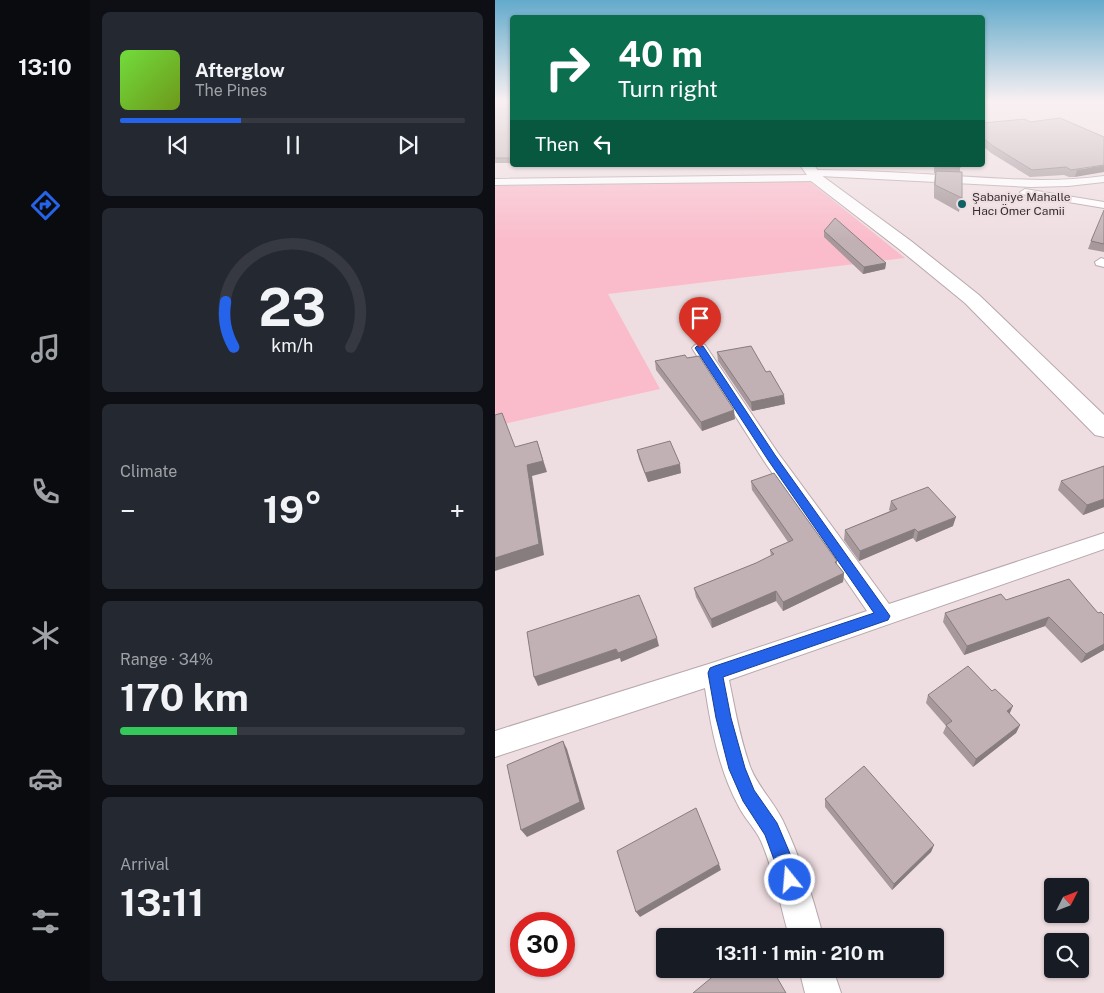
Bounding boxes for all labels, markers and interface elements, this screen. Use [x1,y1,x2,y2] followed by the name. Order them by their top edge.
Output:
[618,34,703,75] text: 40 m
[535,35,600,100] icon: right
[18,54,72,80] text: 13:10
[195,59,285,81] text: Afterglow
[618,76,718,102] text: Turn right
[195,81,267,100] text: The Pines
[589,130,617,158] icon: left
[164,131,192,159] icon: previous
[279,131,307,159] icon: pause
[394,131,422,159] icon: next
[535,133,579,155] text: Then
[28,188,63,223] icon: directions
[972,190,1071,218] place label: Şabaniye Mahalle Hacı Ömer Camii
[956,198,968,210] marker: Şabaniye Mahalle Hacı Ömer Camii
[259,277,326,338] text: 23
[679,297,721,348] pin
[686,304,714,332] icon: arrive
[28,331,63,366] icon: music
[271,335,314,356] text: km/h
[120,462,177,481] text: Climate
[28,474,63,509] icon: phone
[263,487,322,532] text: 19°
[120,494,136,527] text: −
[449,494,465,527] text: +
[28,618,63,653] icon: climate
[120,650,213,669] text: Range · 34%
[120,675,249,720] text: 170 km
[28,761,63,796] icon: car
[763,853,815,905] position arrow
[120,855,169,874] text: Arrival
[1044,878,1089,922] north arrow
[1044,878,1089,978] map controls
[120,880,204,925] text: 13:11
[28,904,63,939] icon: filters
[510,912,575,977] speed limit sign: 30
[1044,933,1089,978] button: search
[716,942,884,964] text: 13:11 · 1 min · 210 m

